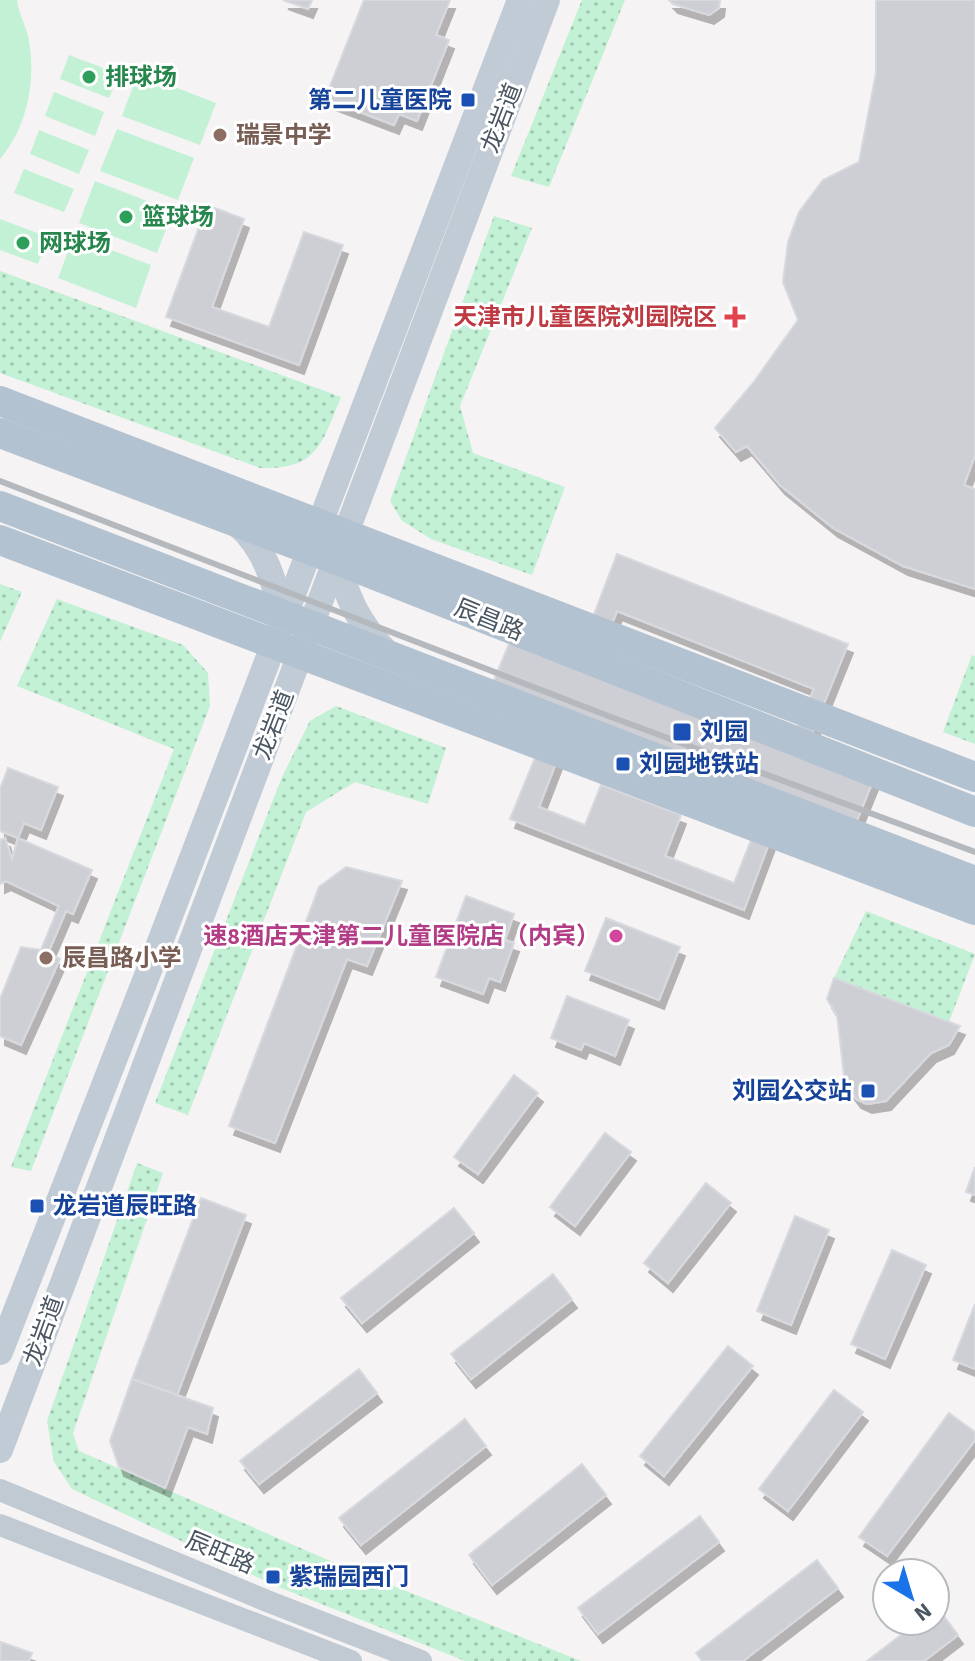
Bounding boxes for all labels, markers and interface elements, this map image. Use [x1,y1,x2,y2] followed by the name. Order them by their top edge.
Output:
[105,60,177,95] place label: 排球场
[80,68,98,86] marker: 排球场
[473,78,531,158] street label: 龙岩道
[308,83,452,118] place label: 第二儿童医院
[459,91,477,109] marker: 第二儿童医院
[236,118,332,153] place label: 瑞景中学
[211,126,229,144] marker: 瑞景中学
[142,200,214,235] place label: 篮球场
[117,208,135,226] marker: 篮球场
[39,226,111,261] place label: 网球场
[14,234,32,252] marker: 网球场
[453,300,717,335] place label: 天津市儿童医院刘园院区
[724,306,746,328] marker: 天津市儿童医院刘园院区
[449,590,529,650] street label: 辰昌路
[245,685,303,765] street label: 龙岩道
[700,715,748,750] place label: 刘园
[671,721,693,743] marker: 刘园
[639,747,759,782] place label: 刘园地铁站
[614,755,632,773] marker: 刘园地铁站
[203,919,600,954] place label: 速8酒店天津第二儿童医院店（内宾）
[607,927,625,945] marker: 速8酒店天津第二儿童医院店（内宾）
[62,941,182,976] place label: 辰昌路小学
[37,949,55,967] marker: 辰昌路小学
[732,1074,852,1109] place label: 刘园公交站
[859,1082,877,1100] marker: 刘园公交站
[53,1189,197,1224] place label: 龙岩道辰旺路
[28,1197,46,1215] marker: 龙岩道辰旺路
[15,1291,73,1371] street label: 龙岩道
[180,1523,260,1583] street label: 辰旺路
[871,1557,951,1637] north arrow
[289,1560,409,1595] place label: 紫瑞园西门
[264,1568,282,1586] marker: 紫瑞园西门
[907,1595,938,1629] text: N

